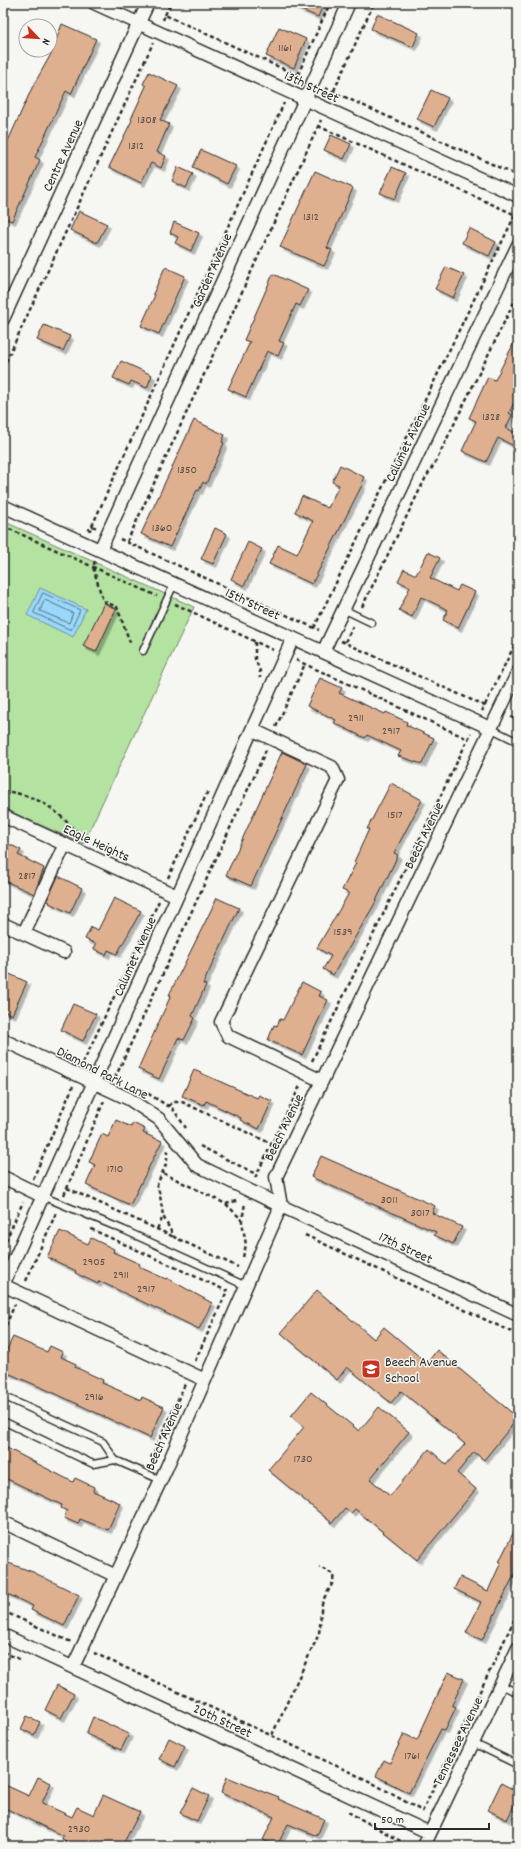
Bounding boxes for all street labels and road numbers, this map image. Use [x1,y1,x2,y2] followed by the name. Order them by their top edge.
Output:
[281,66,342,109] street label: 13th Street
[38,116,89,195] street label: Centre Avenue
[188,230,238,311] street label: Garden Avenue
[381,400,436,486] street label: Calumet Avenue
[221,583,283,626] street label: 15th Street
[400,799,450,873] street label: Beech Avenue
[60,820,133,868] street label: Eagle Heights
[109,914,162,1000] street label: Calumet Avenue
[53,1042,151,1105] street label: Diamond Park Lane
[260,1091,310,1165] street label: Beech Avenue
[375,1228,435,1270] street label: 17th Street
[141,1400,189,1474] street label: Beech Avenue
[429,1694,489,1790] street label: Tennessee Avenue
[190,1700,255,1744] street label: 20th Street

